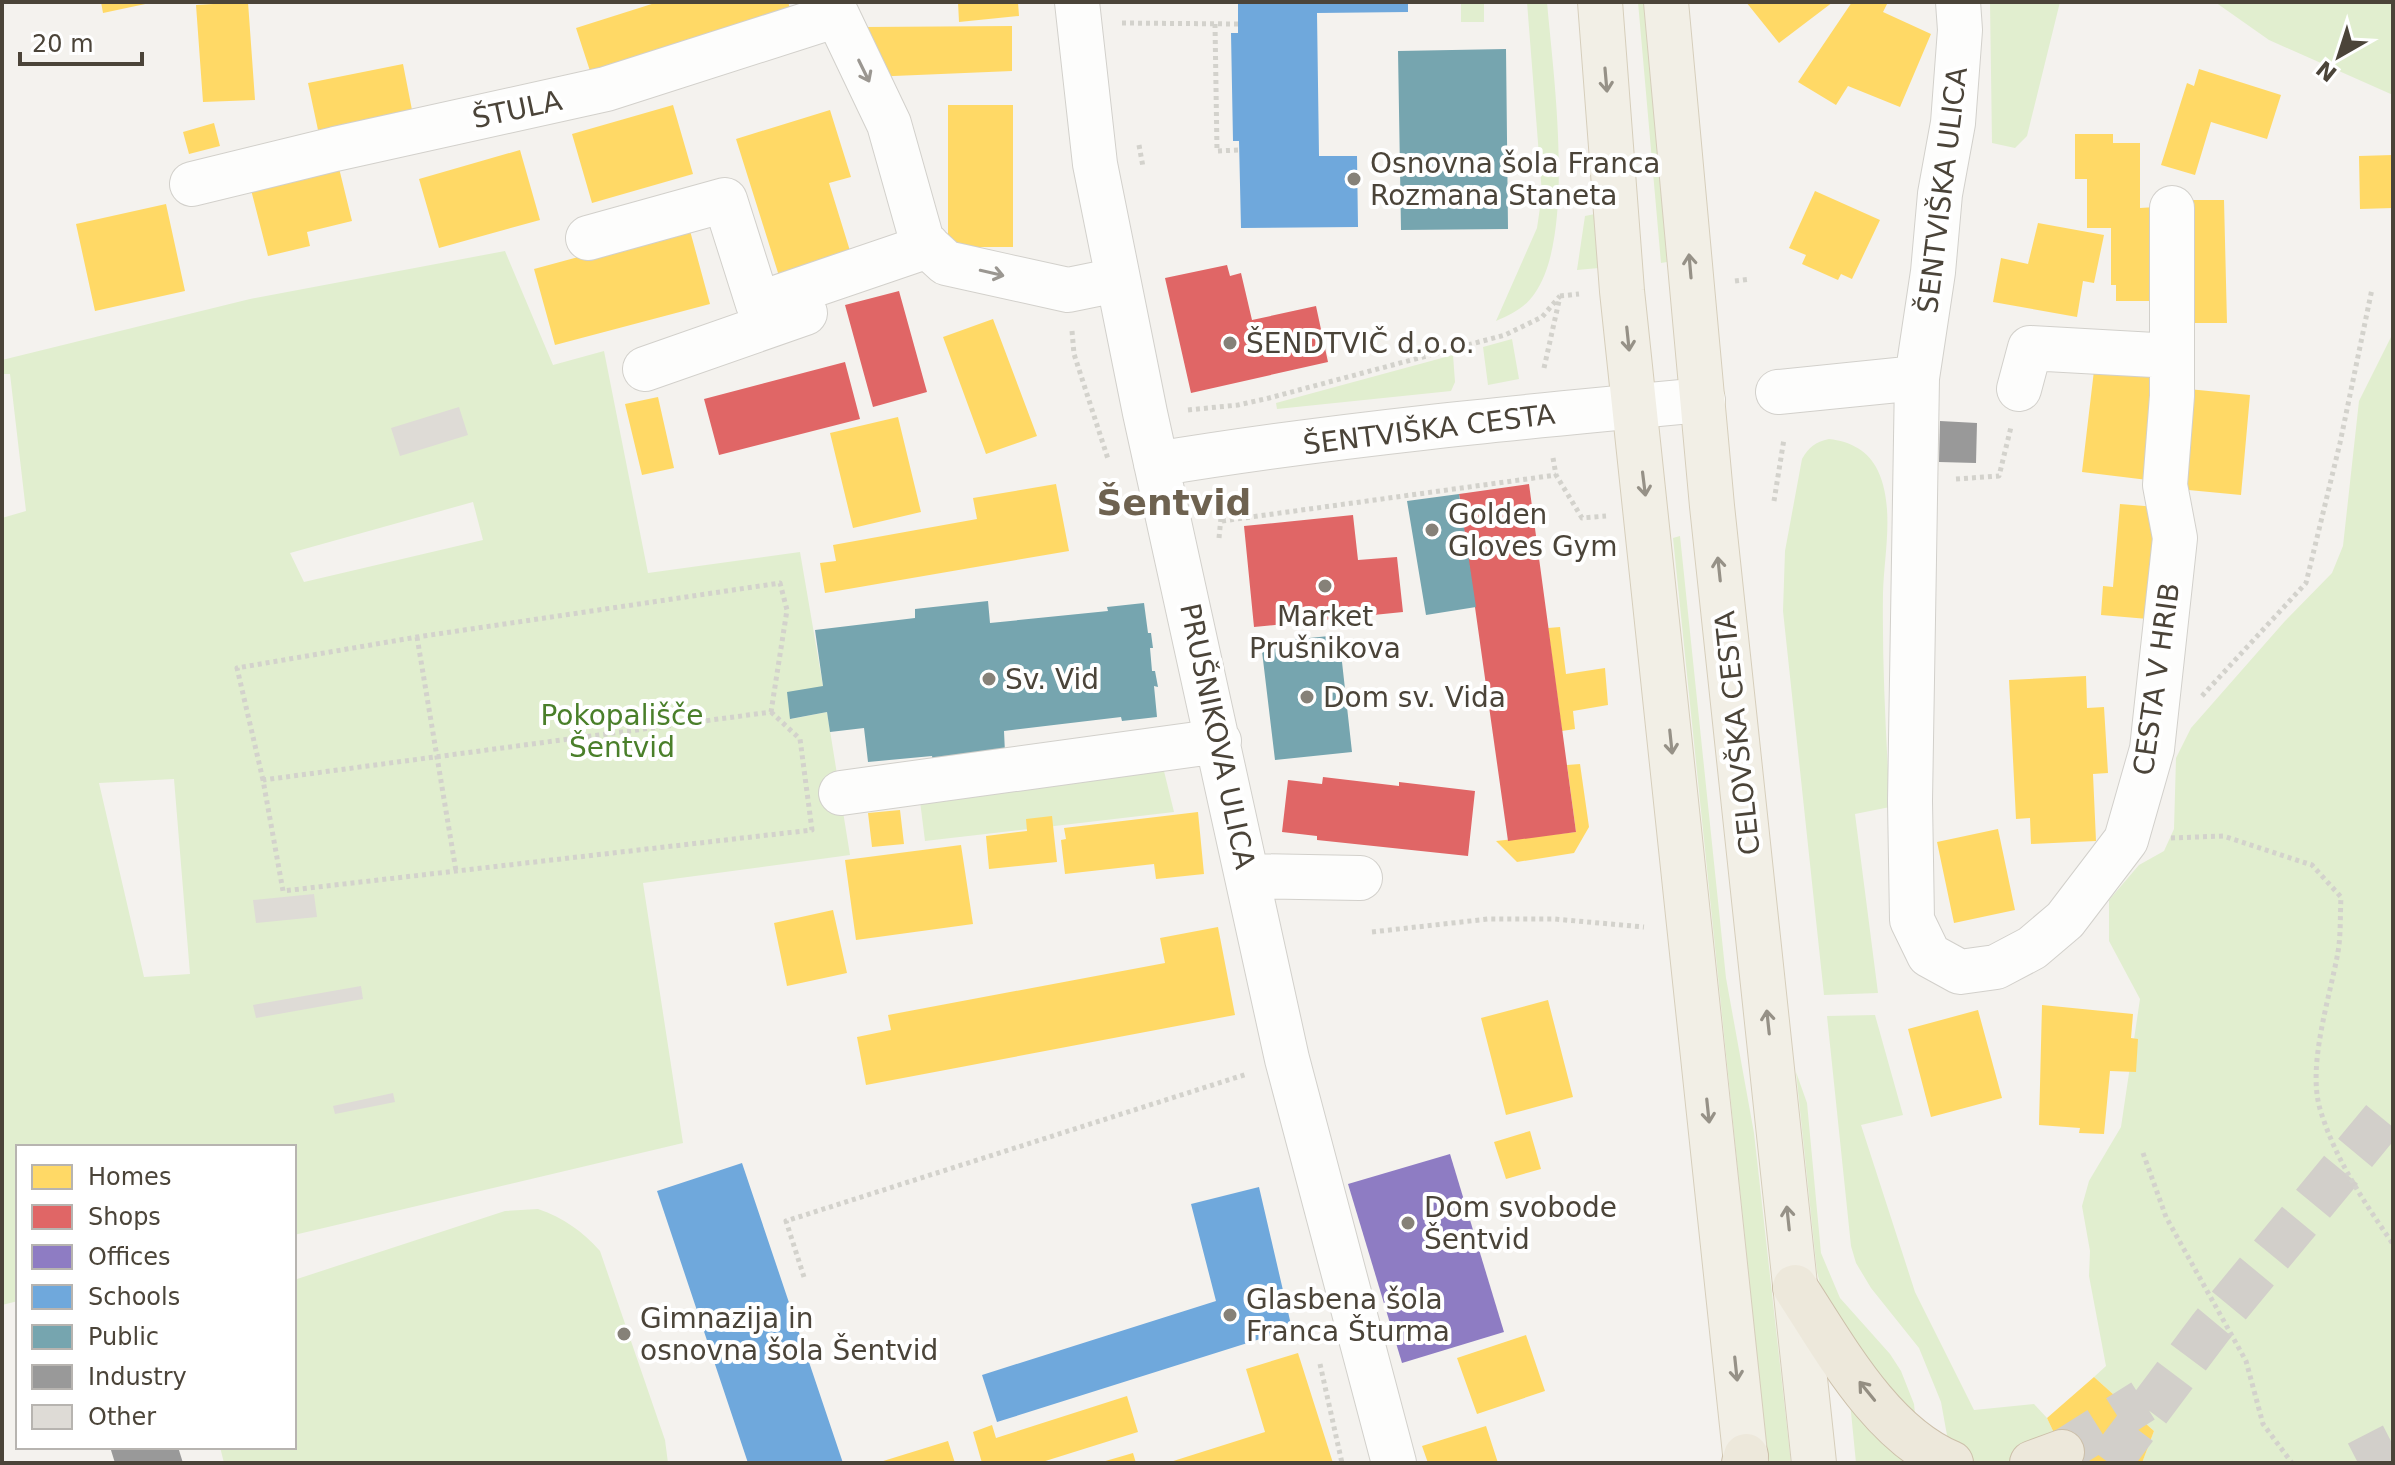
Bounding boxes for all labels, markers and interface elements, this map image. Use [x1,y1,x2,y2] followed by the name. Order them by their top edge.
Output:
[20,16,142,66] scale bar
[2299,16,2379,96] north arrow
[32,30,94,58] text: 20 m
[2312,56,2342,87] text: N
[857,59,872,83] one-way arrow
[1910,65,1974,315] street label: ŠENTVIŠKA ULICA
[1599,66,1614,93] one-way arrow
[469,83,565,135] street label: ŠTULA
[1370,147,1660,212] place label: Osnovna šola Franca Rozmana Staneta
[1345,170,1363,188] marker: Osnovna šola Franca Rozmana Staneta
[1682,253,1697,280] one-way arrow
[979,266,1005,281] one-way arrow
[1620,325,1635,352] one-way arrow
[1246,326,1475,360] place label: ŠENDTVIČ d.o.o.
[1221,334,1239,352] marker: ŠENDTVIČ d.o.o.
[1301,397,1557,461] street label: ŠENTVIŠKA CESTA
[1637,470,1652,497] one-way arrow
[1097,482,1251,523] district label: Šentvid
[1448,498,1617,563] place label: Golden Gloves Gym
[1423,521,1441,539] marker: Golden Gloves Gym
[1712,556,1727,583] one-way arrow
[1316,577,1334,595] marker: Market Prušnikova
[2127,581,2186,777] street label: CESTA V HRIB
[1173,600,1263,872] street label: PRUŠNIKOVA ULICA
[1249,600,1401,665] place label: Market Prušnikova
[1707,609,1767,857] street label: CELOVŠKA CESTA
[1005,663,1099,696] place label: Sv. Vid
[980,670,998,688] marker: Sv. Vid
[1323,681,1506,714] place label: Dom sv. Vida
[1298,688,1316,706] marker: Dom sv. Vida
[540,699,704,764] park label: Pokopališče Šentvid
[1663,728,1678,755] one-way arrow
[1760,1009,1775,1036] one-way arrow
[1701,1097,1716,1124] one-way arrow
[16,1145,296,1449] legend
[88,1163,171,1191] text: Homes
[1424,1191,1617,1256] place label: Dom svobode Šentvid
[88,1203,161,1231] text: Shops
[1781,1205,1796,1232] one-way arrow
[1399,1214,1417,1232] marker: Dom svobode Šentvid
[88,1243,171,1271] text: Offices
[88,1283,180,1311] text: Schools
[1246,1283,1450,1348] place label: Glasbena šola Franca Šturma
[640,1302,938,1367] place label: Gimnazija in osnovna šola Šentvid
[1221,1306,1239,1324] marker: Glasbena šola Franca Šturma
[88,1323,159,1351] text: Public
[615,1325,633,1343] marker: Gimnazija in osnovna šola Šentvid
[1729,1355,1744,1382] one-way arrow
[88,1363,187,1391] text: Industry
[1858,1381,1876,1401] one-way arrow
[88,1403,156,1431] text: Other

